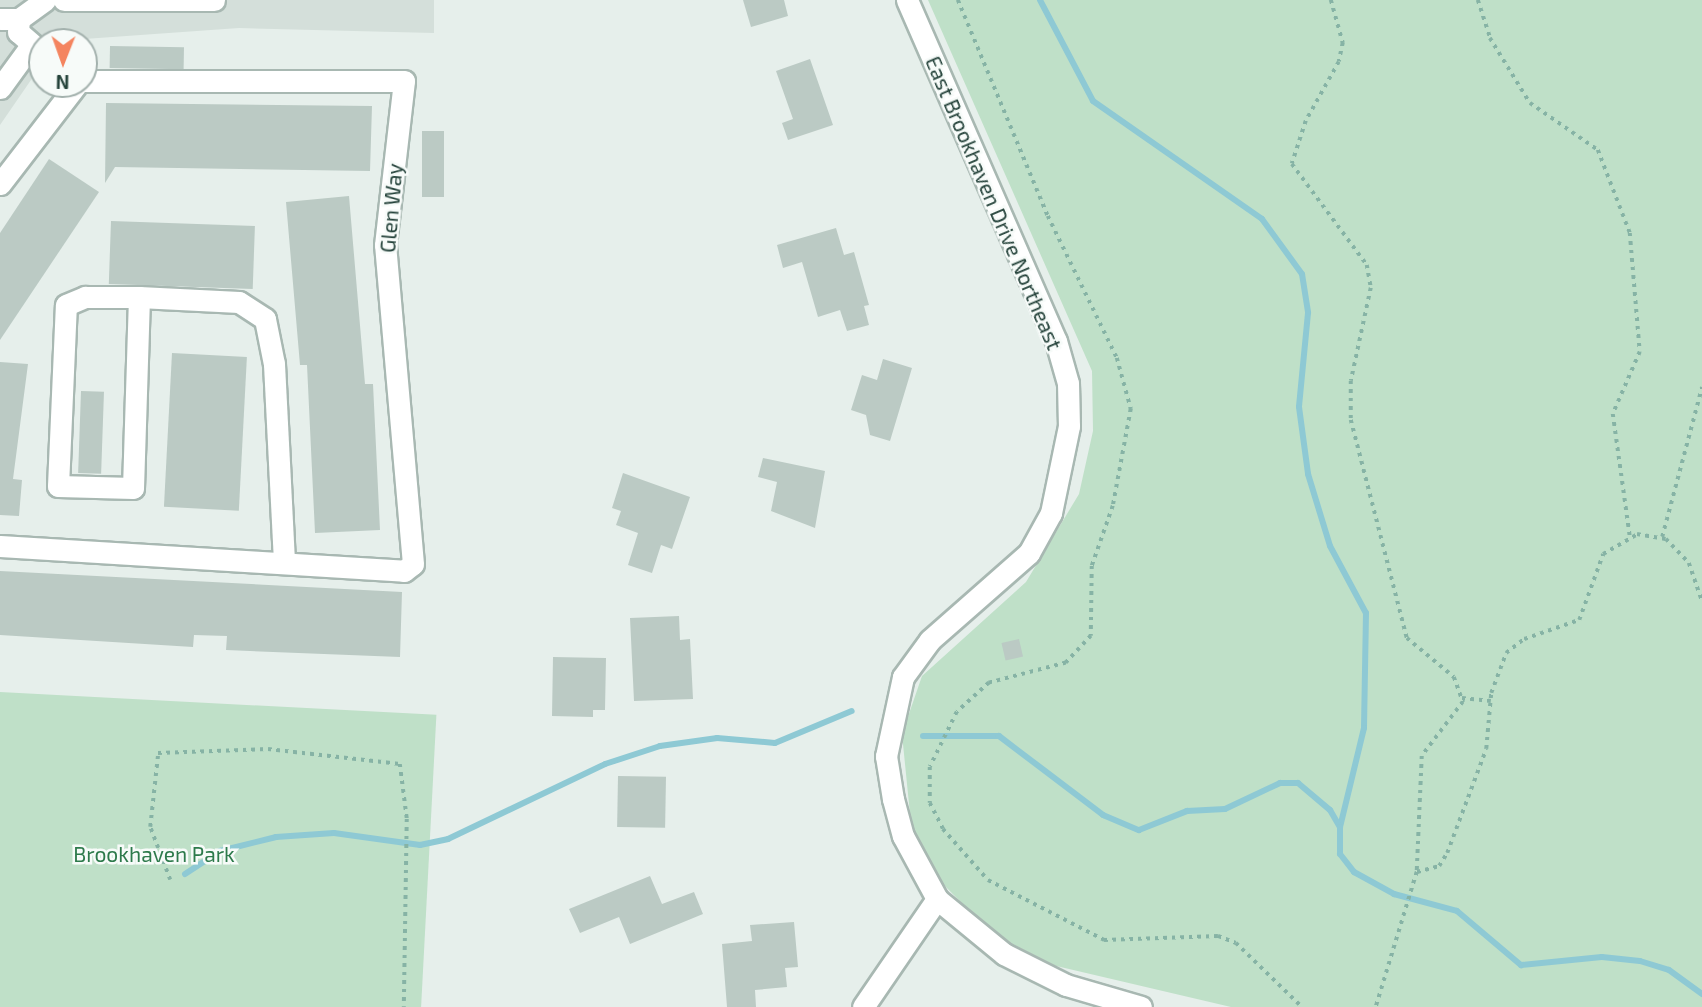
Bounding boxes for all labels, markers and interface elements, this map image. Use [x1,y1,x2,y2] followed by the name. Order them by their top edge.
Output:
[28,28,98,98] north arrow
[921,52,1067,354] street label: East Brookhaven Drive Northeast
[56,71,70,94] text: N
[375,162,407,254] street label: Glen Way
[73,841,235,867] park label: Brookhaven Park

